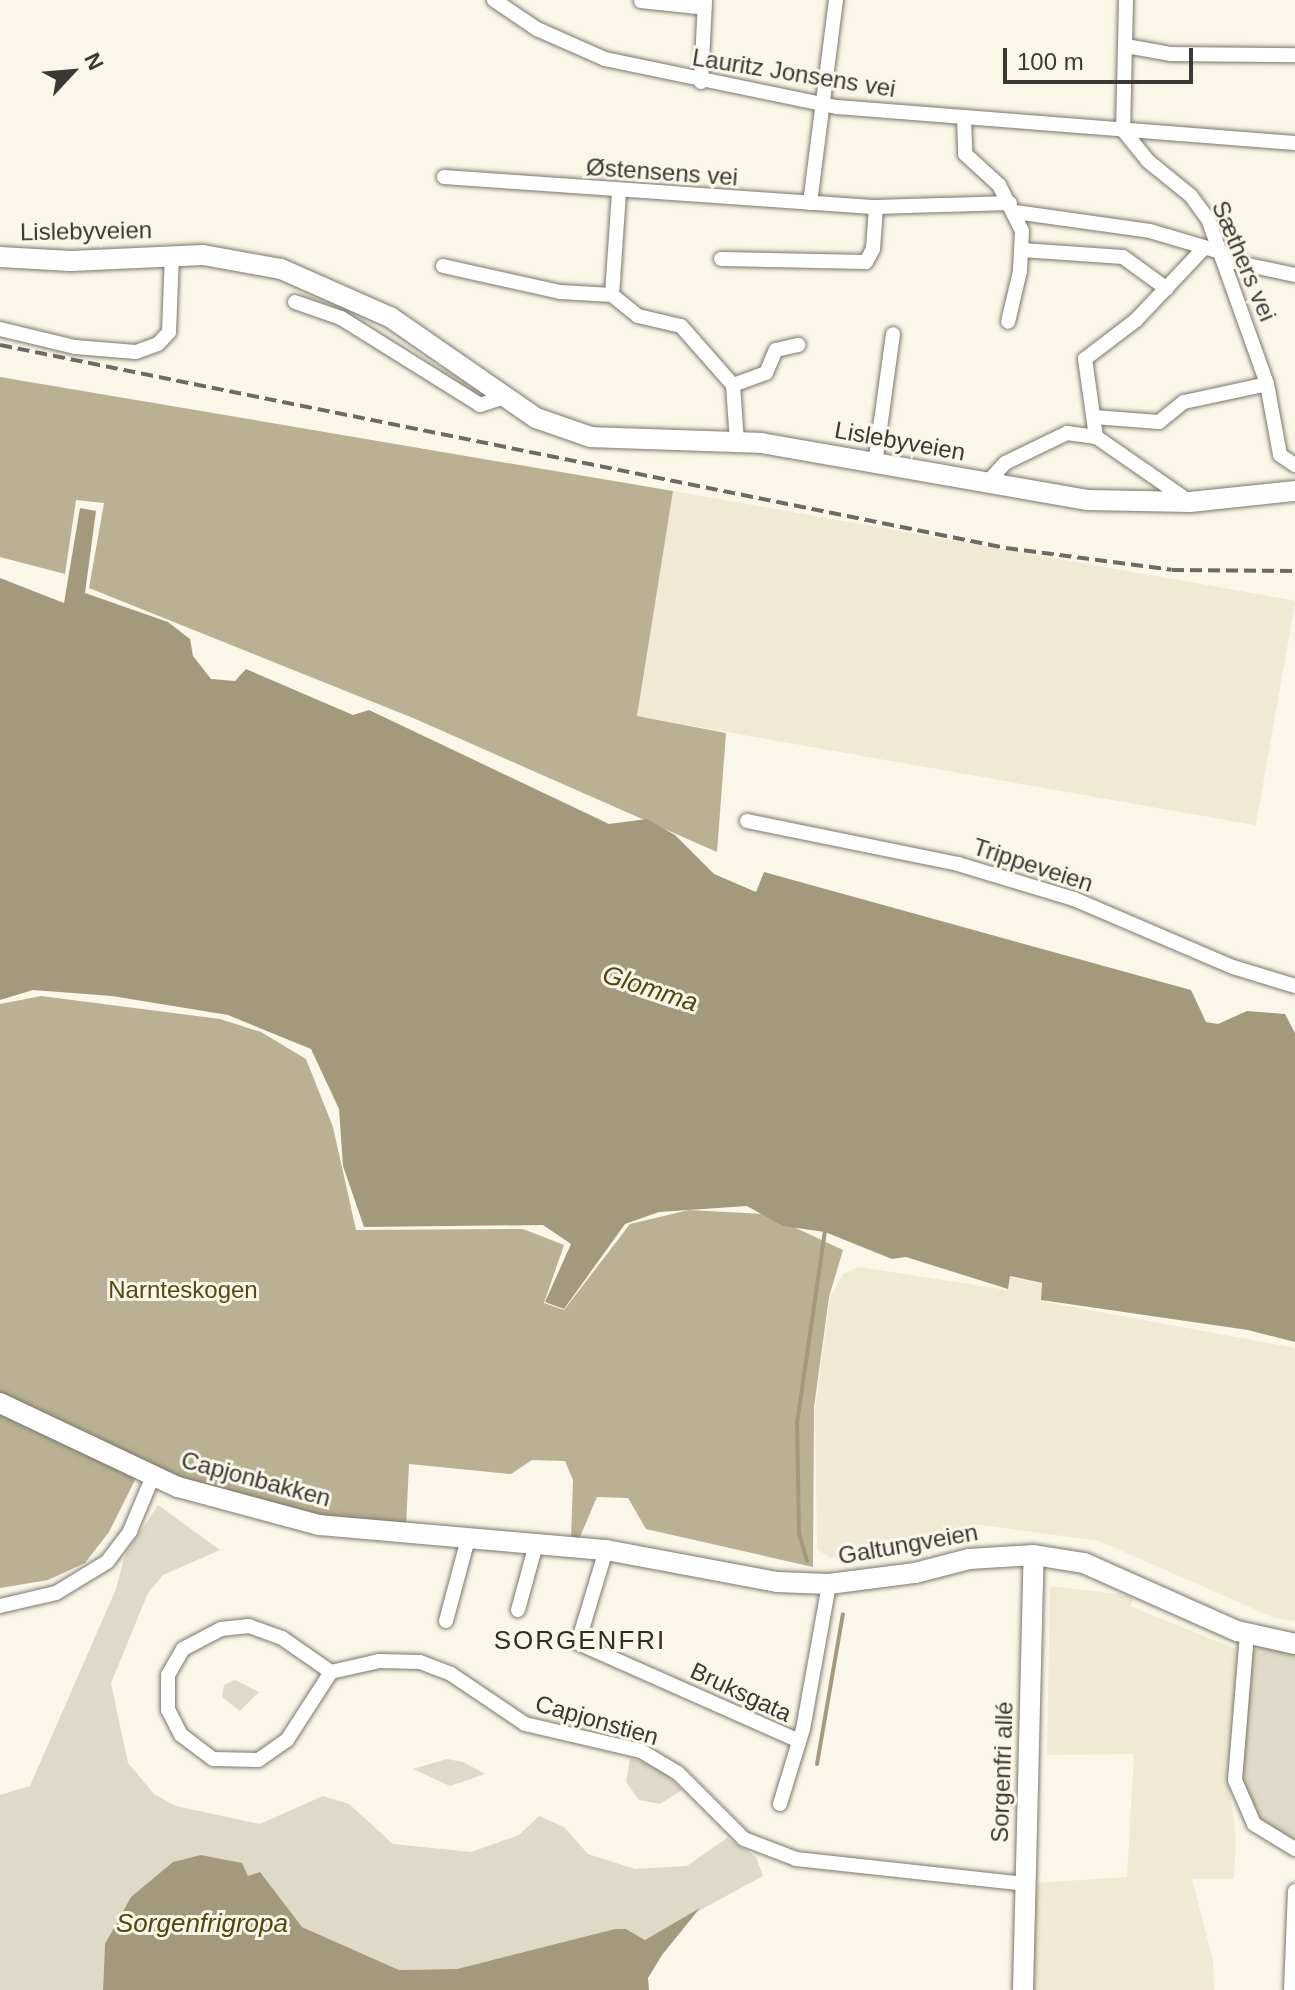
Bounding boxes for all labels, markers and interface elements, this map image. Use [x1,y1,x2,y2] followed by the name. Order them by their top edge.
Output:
[32,32,112,112] north arrow
[1007,32,1197,82] scale bar
[690,43,898,103] street label: Lauritz Jonsens vei
[1017,48,1084,75] text: 100 m
[79,49,109,74] text: N
[585,152,739,192] street label: Østensens vei
[1206,196,1282,326] street label: Sæthers vei
[20,215,152,247] street label: Lislebyveien
[832,415,968,467] street label: Lislebyveien
[969,832,1097,898] street label: Trippeveien
[598,959,702,1019] water label: Glomma
[108,1276,258,1304] park label: Narnteskogen
[178,1445,334,1513] street label: Capjonbakken
[836,1518,980,1570] street label: Galtungveien
[494,1625,666,1657] district label: SORGENFRI
[686,1656,796,1728] street label: Bruksgata
[532,1689,662,1751] street label: Capjonstien
[985,1701,1019,1843] street label: Sorgenfri allé
[116,1908,288,1940] water label: Sorgenfrigropa

